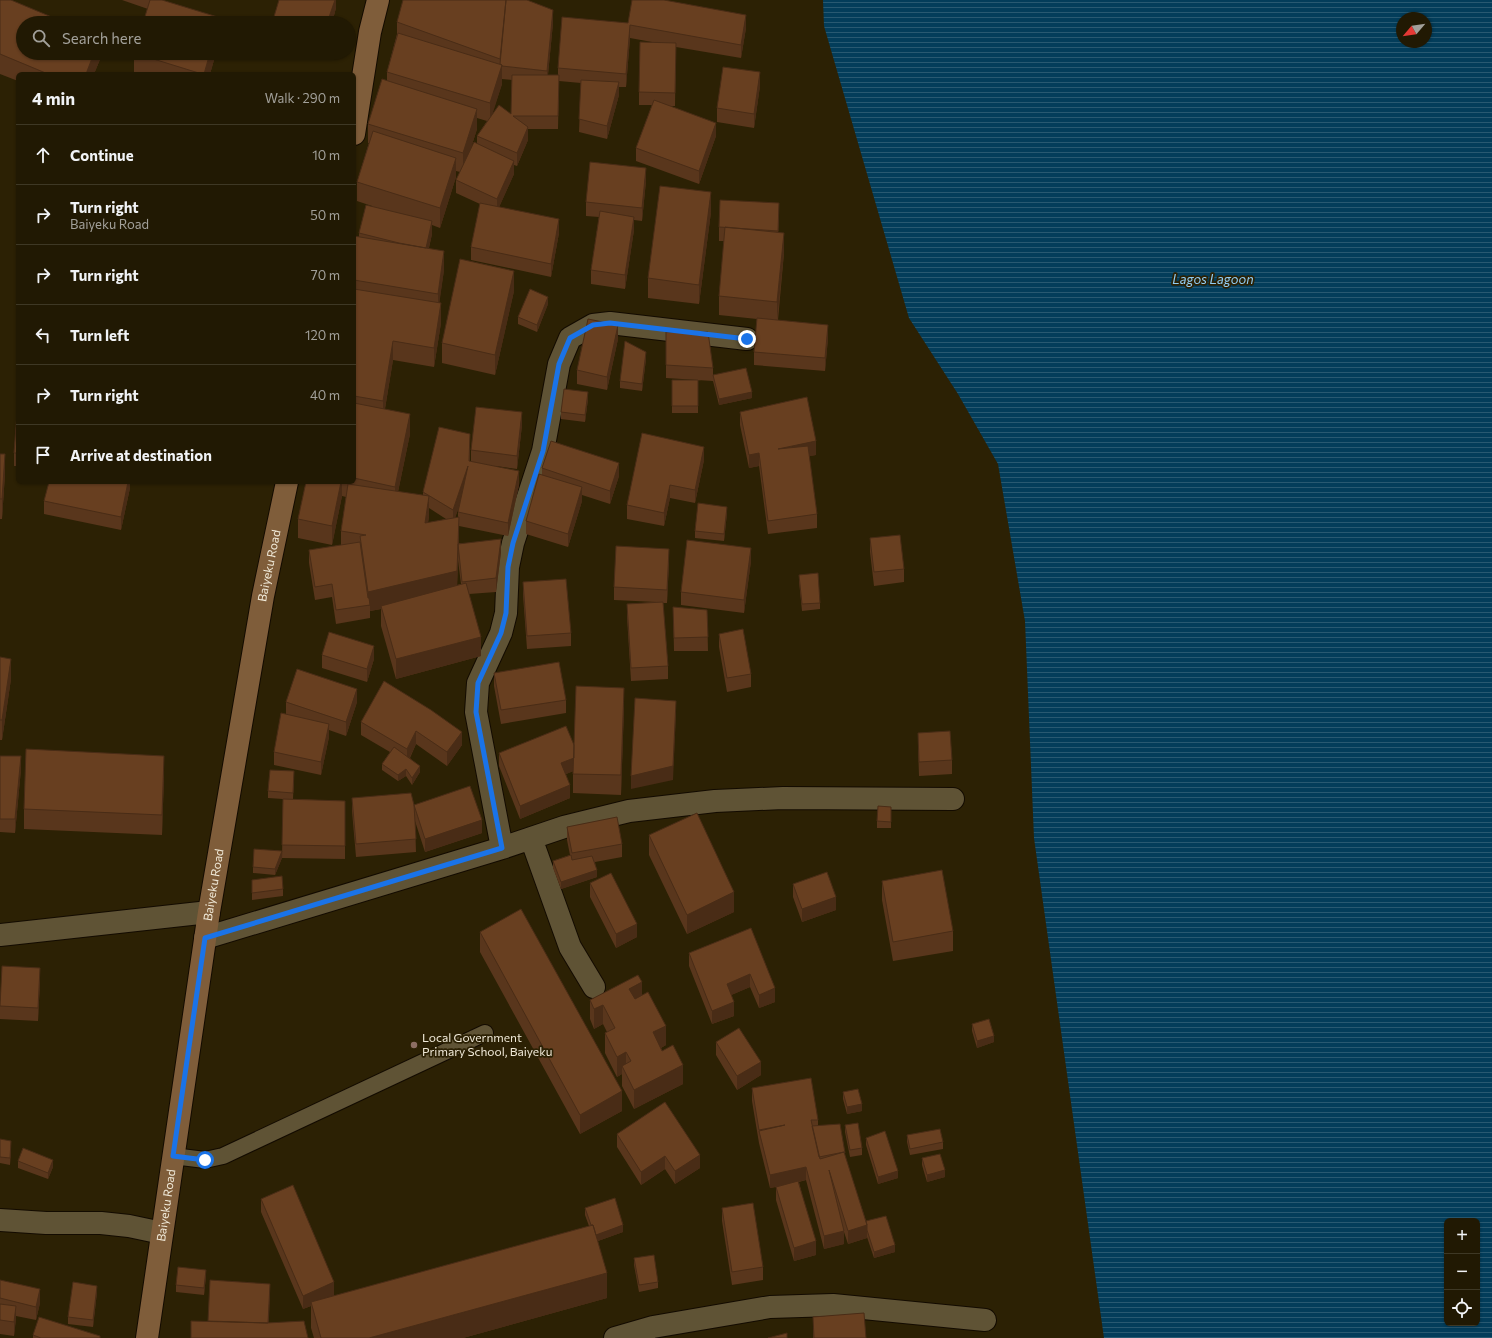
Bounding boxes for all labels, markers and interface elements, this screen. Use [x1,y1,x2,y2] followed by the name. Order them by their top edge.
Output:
[1396,12,1432,48] north arrow
[16,16,356,60] search box
[30,27,52,49] icon: search
[62,29,141,47] text: Search here
[32,88,75,109] text: 4 min
[265,90,340,106] text: Walk · 290 m
[32,144,54,166] icon: ahead
[70,146,134,164] text: Continue
[312,147,340,163] text: 10 m
[70,198,139,216] text: Turn right
[32,204,54,226] icon: right
[310,207,340,223] text: 50 m
[70,216,149,232] text: Baiyeku Road
[32,264,54,286] icon: right
[70,266,139,284] text: Turn right
[311,267,340,283] text: 70 m
[1172,271,1254,287] water label: Lagos Lagoon
[32,324,54,346] icon: left
[70,326,129,344] text: Turn left
[305,327,340,343] text: 120 m
[738,330,756,348] route end
[32,384,54,406] icon: right
[70,386,139,404] text: Turn right
[310,387,340,403] text: 40 m
[32,444,54,466] icon: arrive
[70,446,212,464] text: Arrive at destination
[254,528,283,603] street label: Baiyeku Road
[200,847,226,922] street label: Baiyeku Road
[422,1030,552,1058] place label: Local Government Primary School, Baiyeku
[409,1040,419,1050] marker: Local Government Primary School, Baiyeku
[196,1151,214,1169] route start
[153,1168,178,1242] street label: Baiyeku Road
[1444,1218,1480,1326] map controls
[1444,1218,1480,1254] button: +
[1444,1254,1480,1290] button: −
[1444,1290,1480,1326] button: locate

